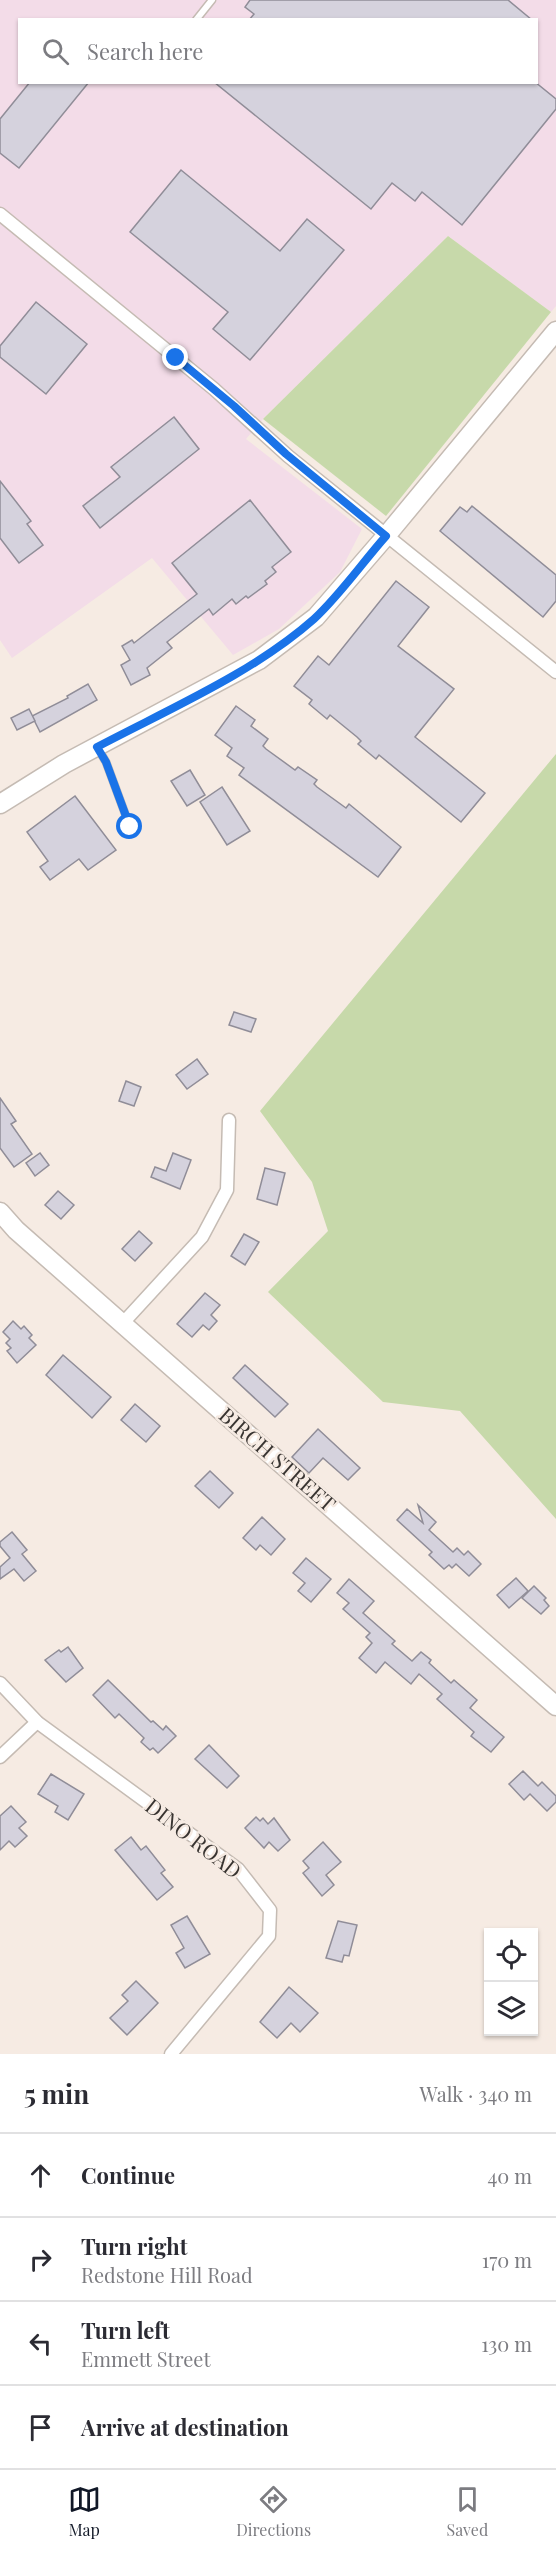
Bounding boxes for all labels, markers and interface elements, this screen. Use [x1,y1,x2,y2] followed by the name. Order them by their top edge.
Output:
[18,18,538,84] search box
[39,35,72,68] icon: search
[87,36,203,66] text: Search here
[162,344,188,370] route end
[116,813,142,839] route start
[214,1400,343,1517] street label: BIRCH STREET
[141,1791,248,1884] street label: DINO ROAD
[484,1928,538,2036] map controls
[484,1928,538,1982] button: locate
[484,1982,538,2036] button: layers
[24,2076,89,2111] text: 5 min
[420,2080,532,2107] text: Walk · 340 m
[24,2159,57,2192] icon: ahead
[81,2160,175,2190] text: Continue
[487,2162,532,2189] text: 40 m
[81,2231,187,2261] text: Turn right
[24,2243,57,2276] icon: right
[482,2246,532,2273] text: 170 m
[81,2261,253,2288] text: Redstone Hill Road
[81,2315,170,2345] text: Turn left
[24,2327,57,2360] icon: left
[481,2330,532,2357] text: 130 m
[81,2345,211,2372] text: Emmett Street
[24,2411,57,2444] icon: arrive
[81,2412,289,2442] text: Arrive at destination
[68,2483,101,2540] tab: Map
[236,2483,311,2540] tab: Directions
[447,2483,488,2540] tab: Saved

